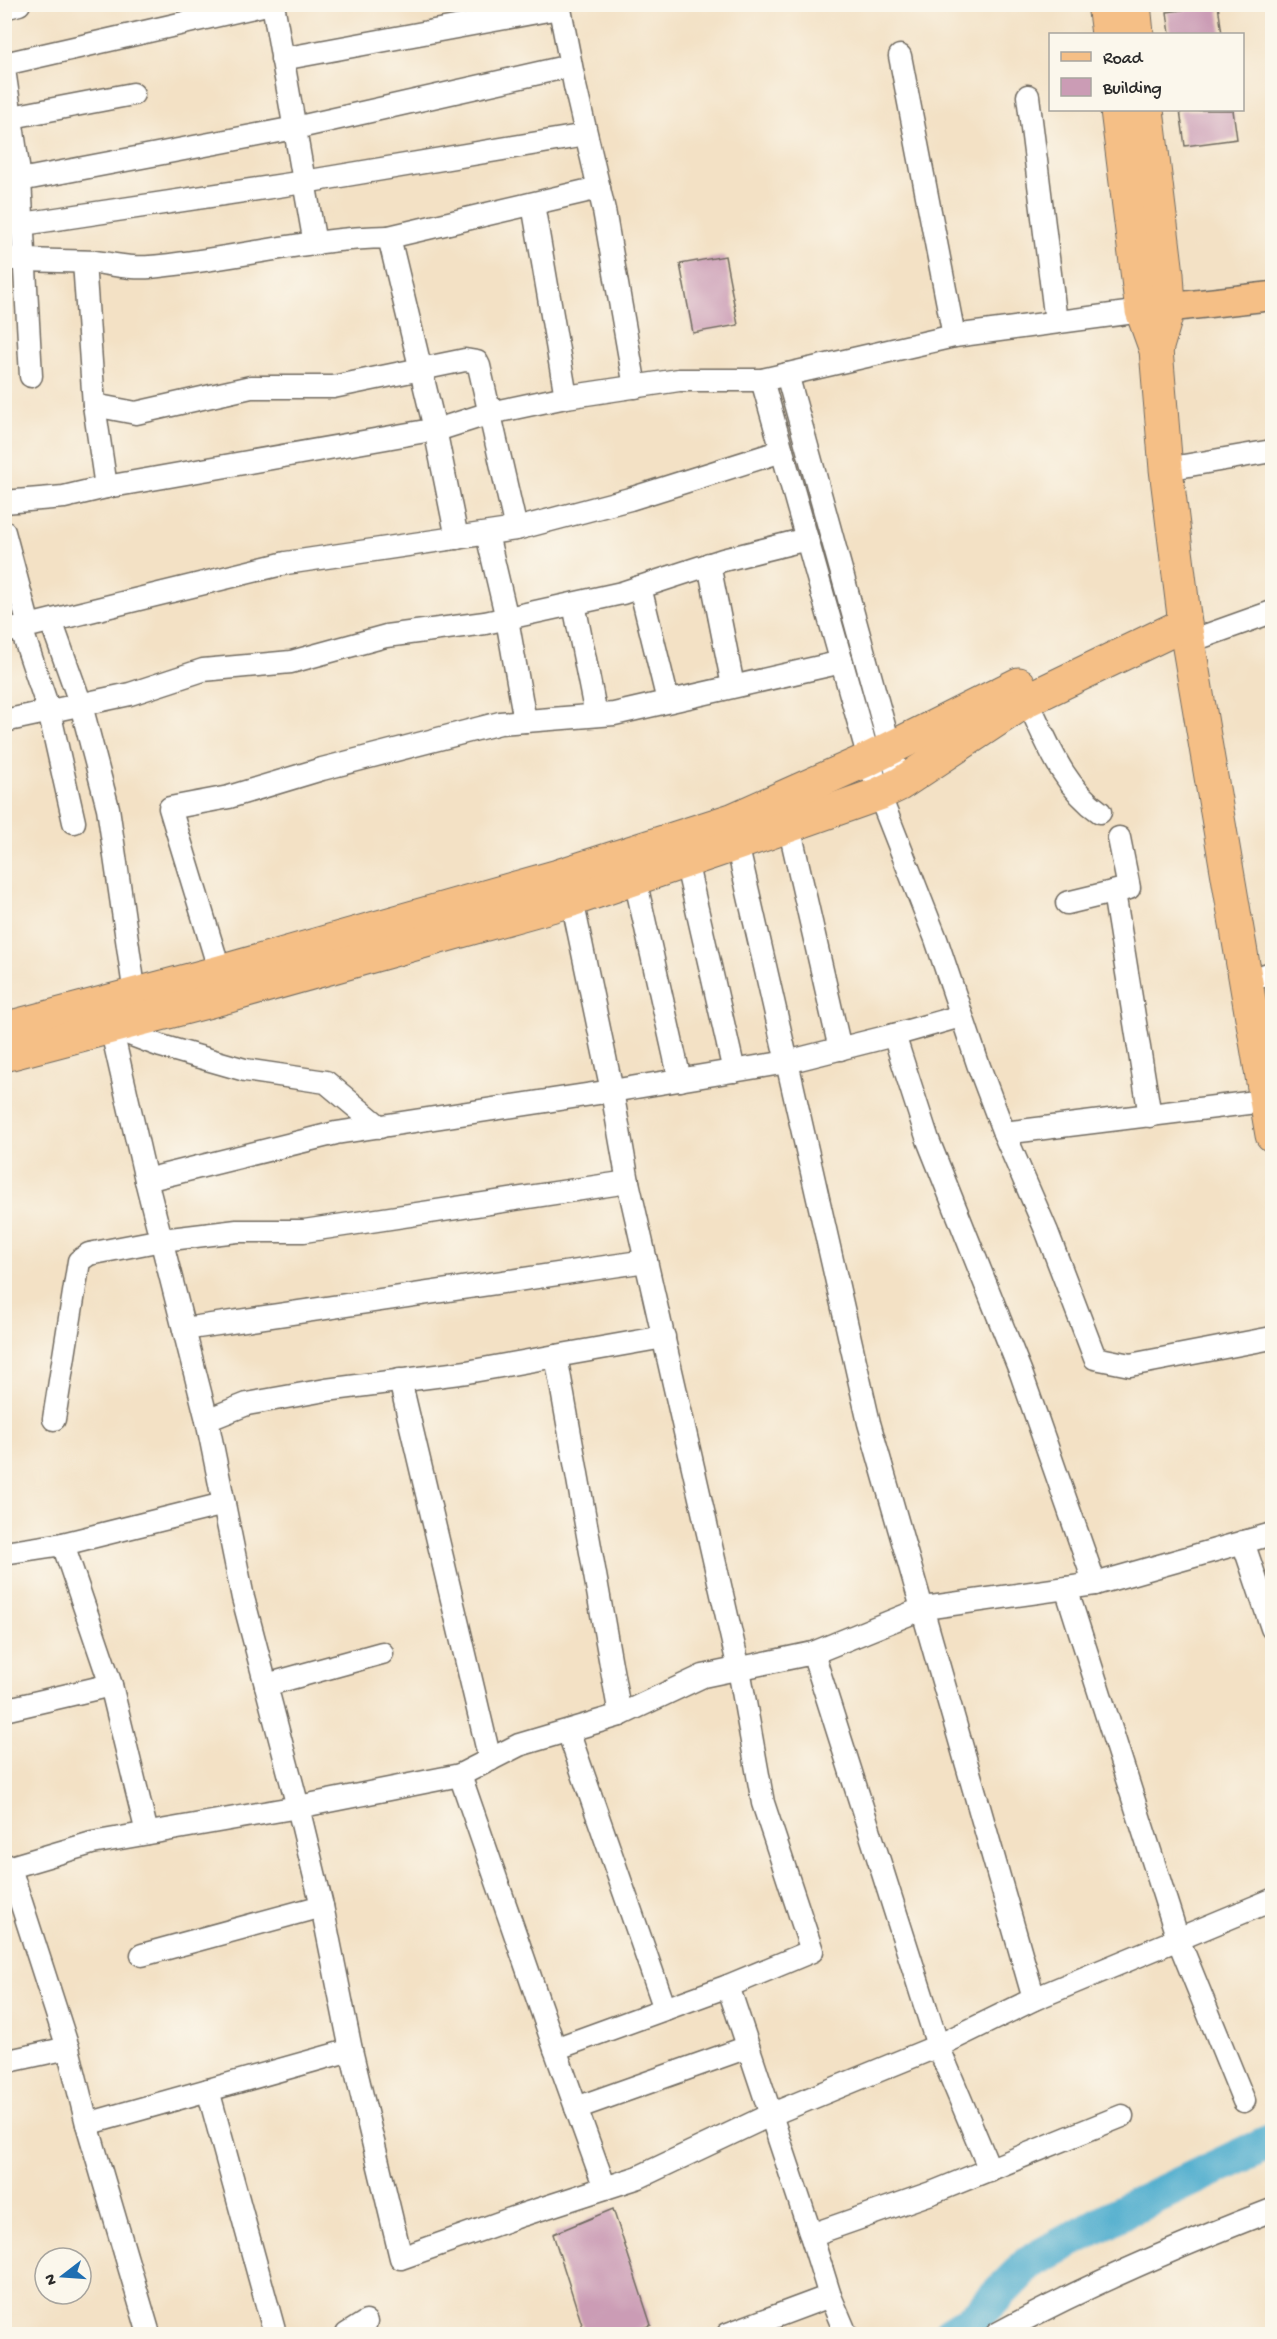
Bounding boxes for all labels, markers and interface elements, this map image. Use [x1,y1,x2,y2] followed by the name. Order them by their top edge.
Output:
[1049,33,1244,111] legend
[1103,49,1144,70] text: Road
[1102,79,1162,100] text: Building
[33,2246,93,2306] north arrow
[41,2271,63,2287] text: N

